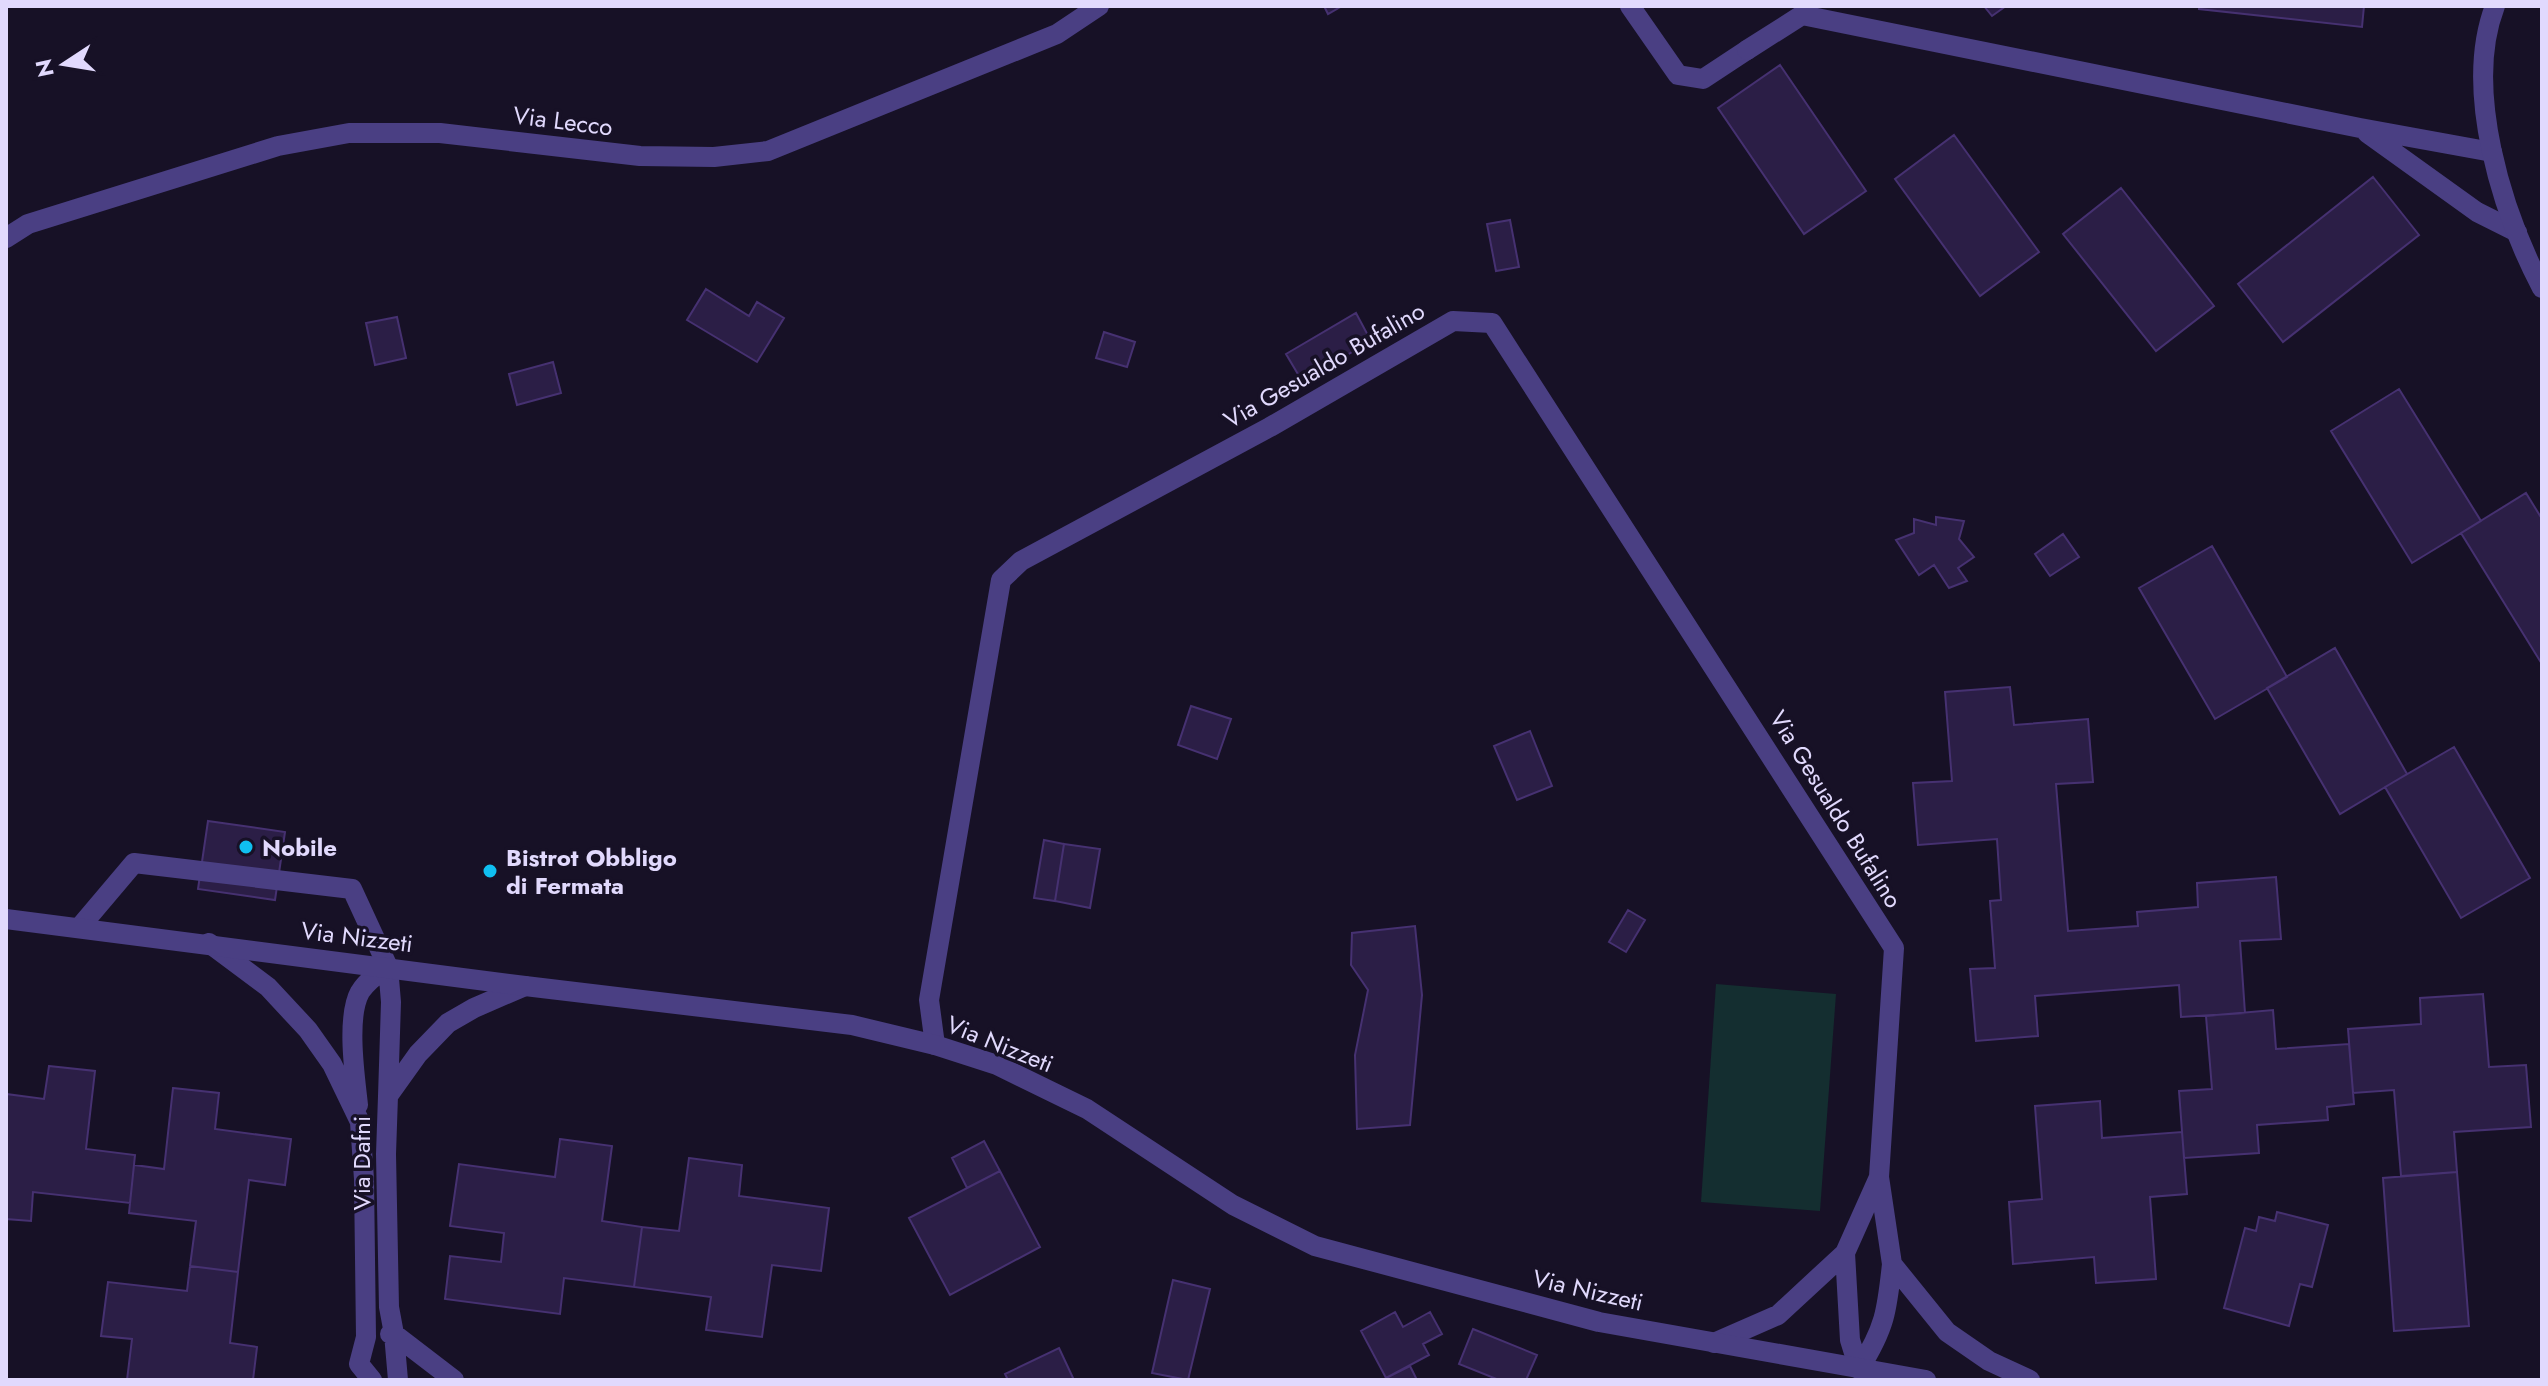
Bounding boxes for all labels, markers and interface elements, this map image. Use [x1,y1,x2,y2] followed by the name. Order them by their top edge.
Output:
[24,24,104,104] north arrow
[27,56,62,80] text: N
[511,98,615,144] street label: Via Lecco
[1217,293,1431,437] street label: Via Gesualdo Bufalino
[1761,703,1911,915] street label: Via Gesualdo Bufalino
[262,830,337,865] place label: Nobile
[237,838,255,856] marker: Nobile
[506,840,677,903] place label: Bistrot Obbligo di Fermata
[481,862,499,880] marker: Bistrot Obbligo di Fermata
[299,913,415,961] street label: Via Nizzeti
[941,1007,1059,1081] street label: Via Nizzeti
[344,1116,379,1210] street label: Via Dafni
[1529,1260,1647,1320] street label: Via Nizzeti

